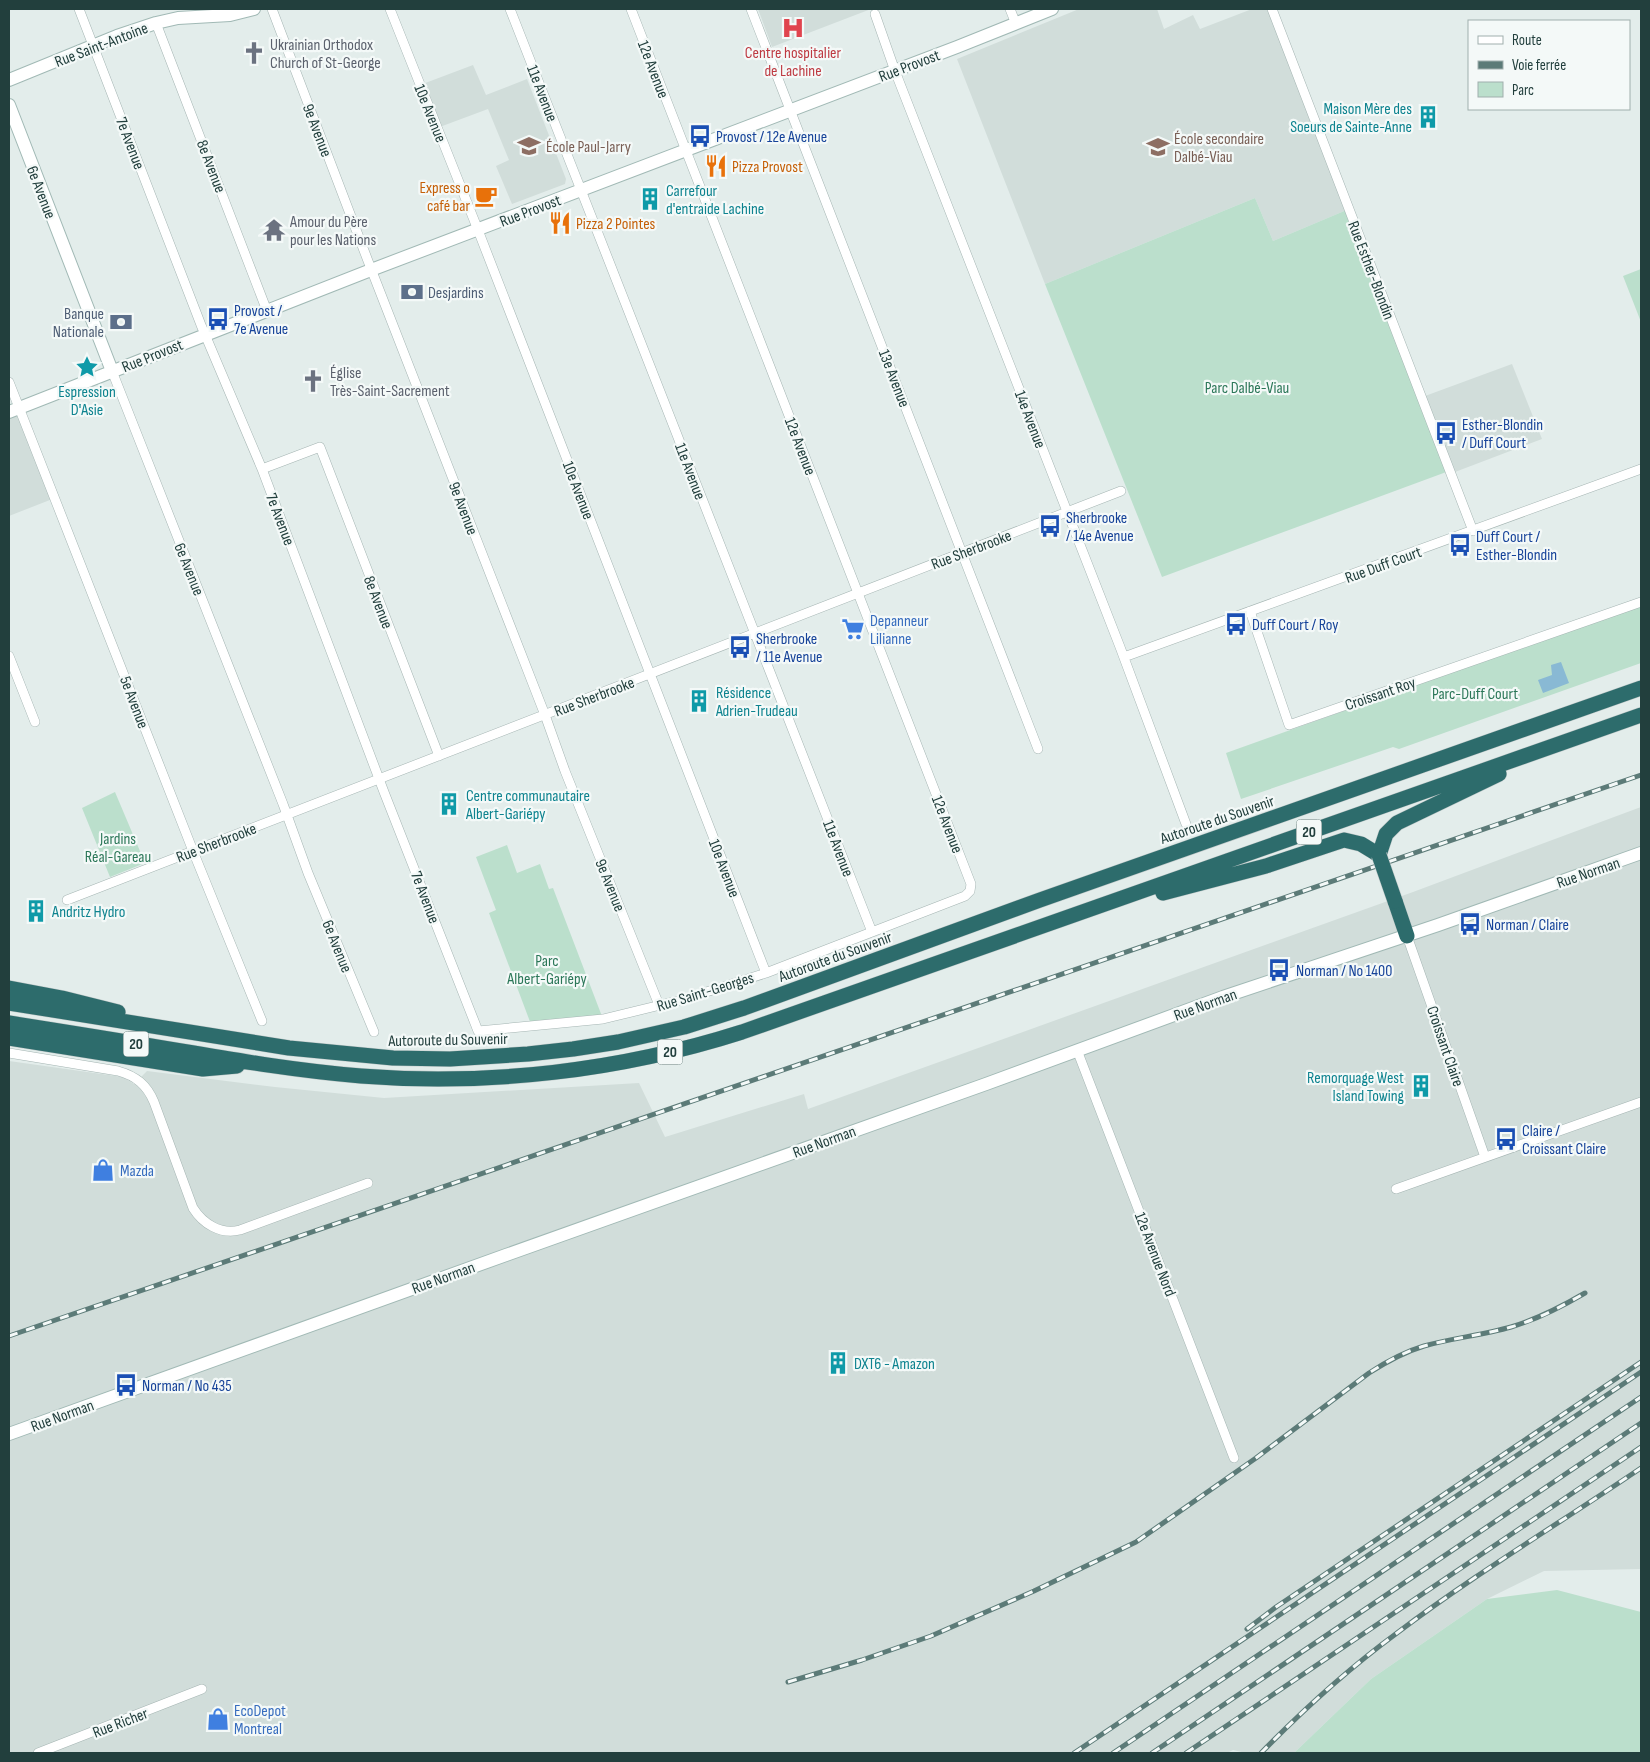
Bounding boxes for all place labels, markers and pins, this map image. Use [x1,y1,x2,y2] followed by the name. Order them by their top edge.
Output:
[780,15,806,41] hospital icon: Centre hospitalier de Lachine
[270,36,381,73] place label: Ukrainian Orthodox Church of St-George
[241,40,267,66] church icon: Ukrainian Orthodox Church of St-George
[745,44,842,81] place label: Centre hospitalier de Lachine
[1290,100,1412,137] place label: Maison Mère des Soeurs de Sainte-Anne
[1415,104,1441,130] building icon: Maison Mère des Soeurs de Sainte-Anne
[687,123,713,149] bus stop icon: Provost / 12e Avenue
[716,128,827,147] place label: Provost / 12e Avenue
[1174,130,1264,167] place label: École secondaire Dalbé-Viau
[516,133,542,159] school or university icon: École Paul-Jarry
[1145,134,1171,160] school or university icon: École secondaire Dalbé-Viau
[546,138,631,157] place label: École Paul-Jarry
[703,153,729,179] restaurant icon: Pizza Provost
[732,158,803,177] place label: Pizza Provost
[420,179,470,216] place label: Express o café bar
[666,182,764,219] place label: Carrefour d'entraide Lachine
[473,183,499,209] cafe icon: Express o café bar
[637,186,663,212] building icon: Carrefour d'entraide Lachine
[547,210,573,236] restaurant icon: Pizza 2 Pointes
[289,213,376,250] place label: Amour du Père pour les Nations
[576,215,656,234] place label: Pizza 2 Pointes
[261,217,287,243] temple icon: Amour du Père pour les Nations
[399,279,425,305] bank icon: Desjardins
[428,284,484,303] place label: Desjardins
[234,302,288,339] place label: Provost / 7e Avenue
[53,305,104,342] place label: Banque Nationale
[205,306,231,332] bus stop icon: Provost / 7e Avenue
[108,309,134,335] bank icon: Banque Nationale
[74,354,100,380] place icon: Espression D'Asie
[330,364,450,401] place label: Église Très-Saint-Sacrement
[300,368,326,394] church icon: Église Très-Saint-Sacrement
[58,383,116,420] place label: Espression D'Asie
[1462,416,1543,453] place label: Esther-Blondin / Duff Court
[1433,420,1459,446] bus stop icon: Esther-Blondin / Duff Court
[1066,509,1134,546] place label: Sherbrooke / 14e Avenue
[1037,513,1063,539] bus stop icon: Sherbrooke / 14e Avenue
[1476,528,1557,565] place label: Duff Court / Esther-Blondin
[1447,532,1473,558] bus stop icon: Duff Court / Esther-Blondin
[1223,611,1249,637] bus stop icon: Duff Court / Roy
[870,612,929,649] place label: Depanneur Lilianne
[840,616,866,642] supermarket icon: Depanneur Lilianne
[1252,616,1339,635] place label: Duff Court / Roy
[756,630,823,667] place label: Sherbrooke / 11e Avenue
[727,634,753,660] bus stop icon: Sherbrooke / 11e Avenue
[715,684,798,721] place label: Résidence Adrien-Trudeau
[686,688,712,714] building icon: Résidence Adrien-Trudeau
[465,787,590,824] place label: Centre communautaire Albert-Gariépy
[436,791,462,817] building icon: Centre communautaire Albert-Gariépy
[23,898,49,924] building icon: Andritz Hydro
[51,903,125,922] place label: Andritz Hydro
[1457,911,1483,937] bus stop icon: Norman / Claire
[1486,916,1569,935] place label: Norman / Claire
[1266,957,1292,983] bus stop icon: Norman / No 1400
[1296,962,1392,981] place label: Norman / No 1400
[1307,1069,1404,1106] place label: Remorquage West Island Towing
[1408,1073,1434,1099] building icon: Remorquage West Island Towing
[1522,1122,1606,1159] place label: Claire / Croissant Claire
[1493,1126,1519,1152] bus stop icon: Claire / Croissant Claire
[90,1157,116,1183] shop icon: Mazda
[120,1162,154,1181] place label: Mazda
[825,1350,851,1376] building icon: DXT6 - Amazon
[854,1355,935,1374] place label: DXT6 - Amazon
[113,1372,139,1398] bus stop icon: Norman / No 435
[142,1377,232,1396] place label: Norman / No 435
[234,1702,286,1739] place label: EcoDepot Montreal
[205,1706,231,1732] shop icon: EcoDepot Montreal

